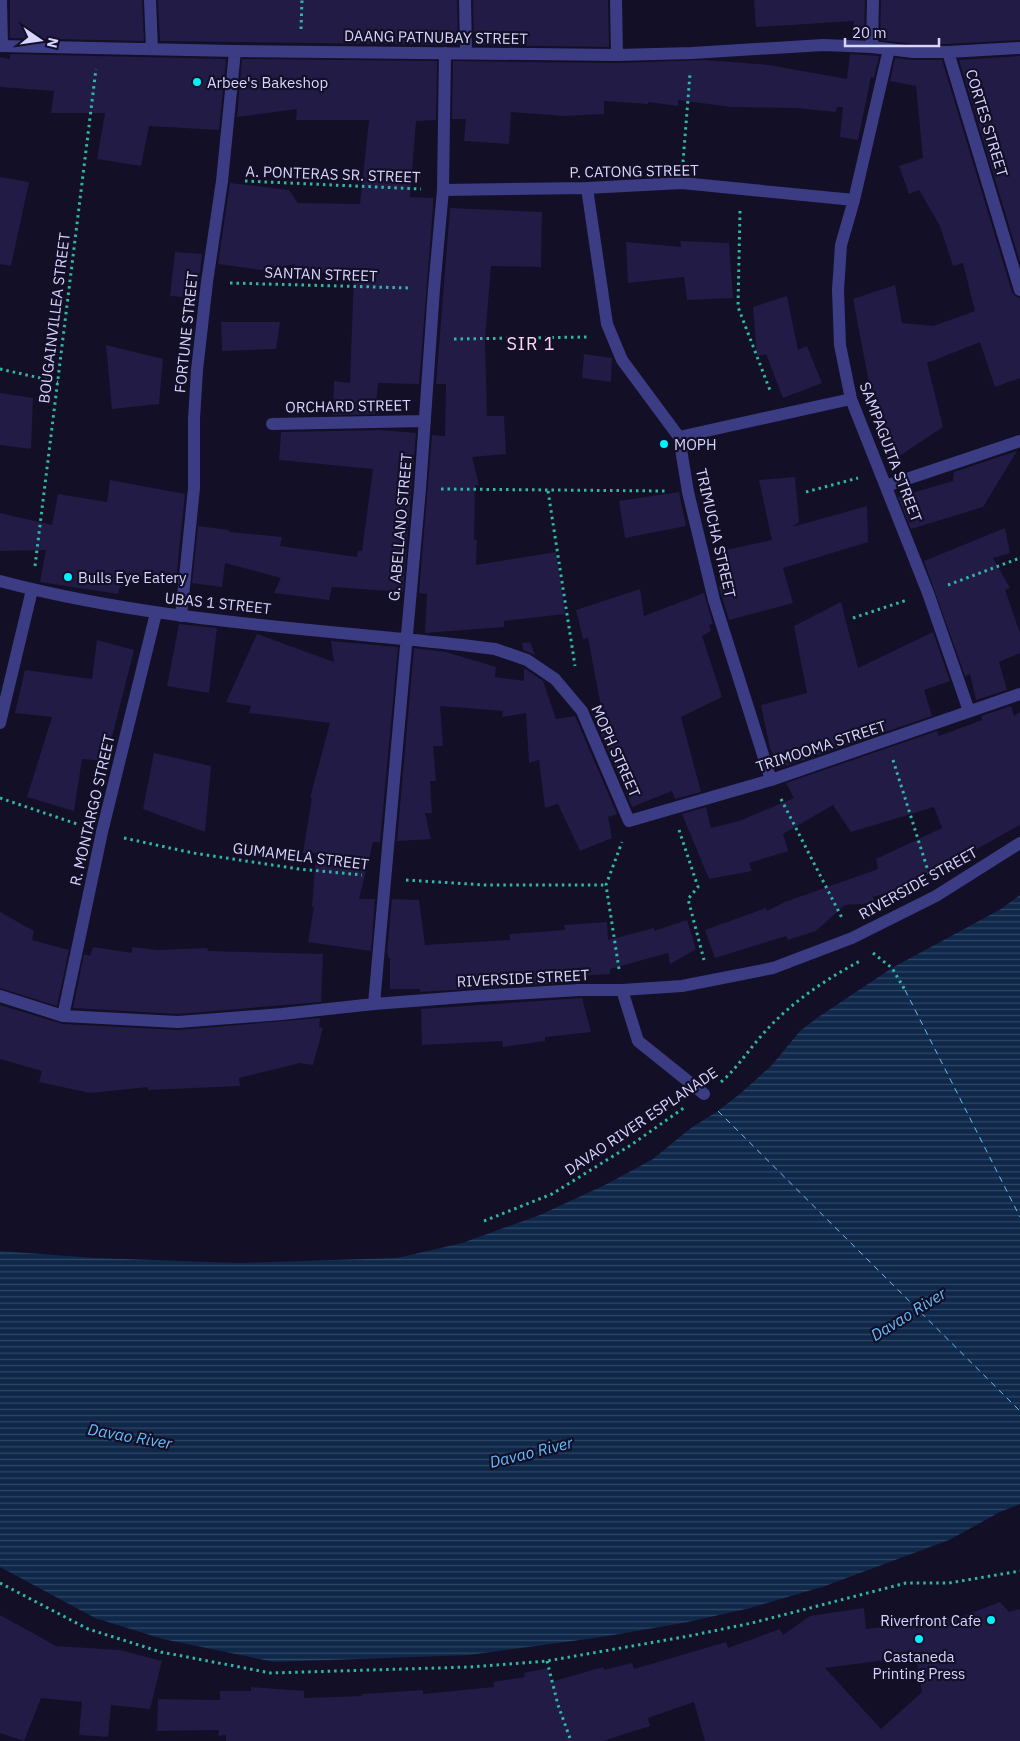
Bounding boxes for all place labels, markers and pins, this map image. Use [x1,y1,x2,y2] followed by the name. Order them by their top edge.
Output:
[207,73,328,92] place label: Arbee's Bakeshop
[191,76,203,88] marker: Arbee's Bakeshop
[674,435,717,454] place label: MOPH
[658,438,670,450] marker: MOPH
[78,568,187,587] place label: Bulls Eye Eatery
[62,571,74,583] marker: Bulls Eye Eatery
[880,1611,981,1630] place label: Riverfront Cafe
[985,1614,997,1626] marker: Riverfront Cafe
[913,1633,925,1645] marker: Castaneda Printing Press
[873,1647,965,1683] place label: Castaneda Printing Press

